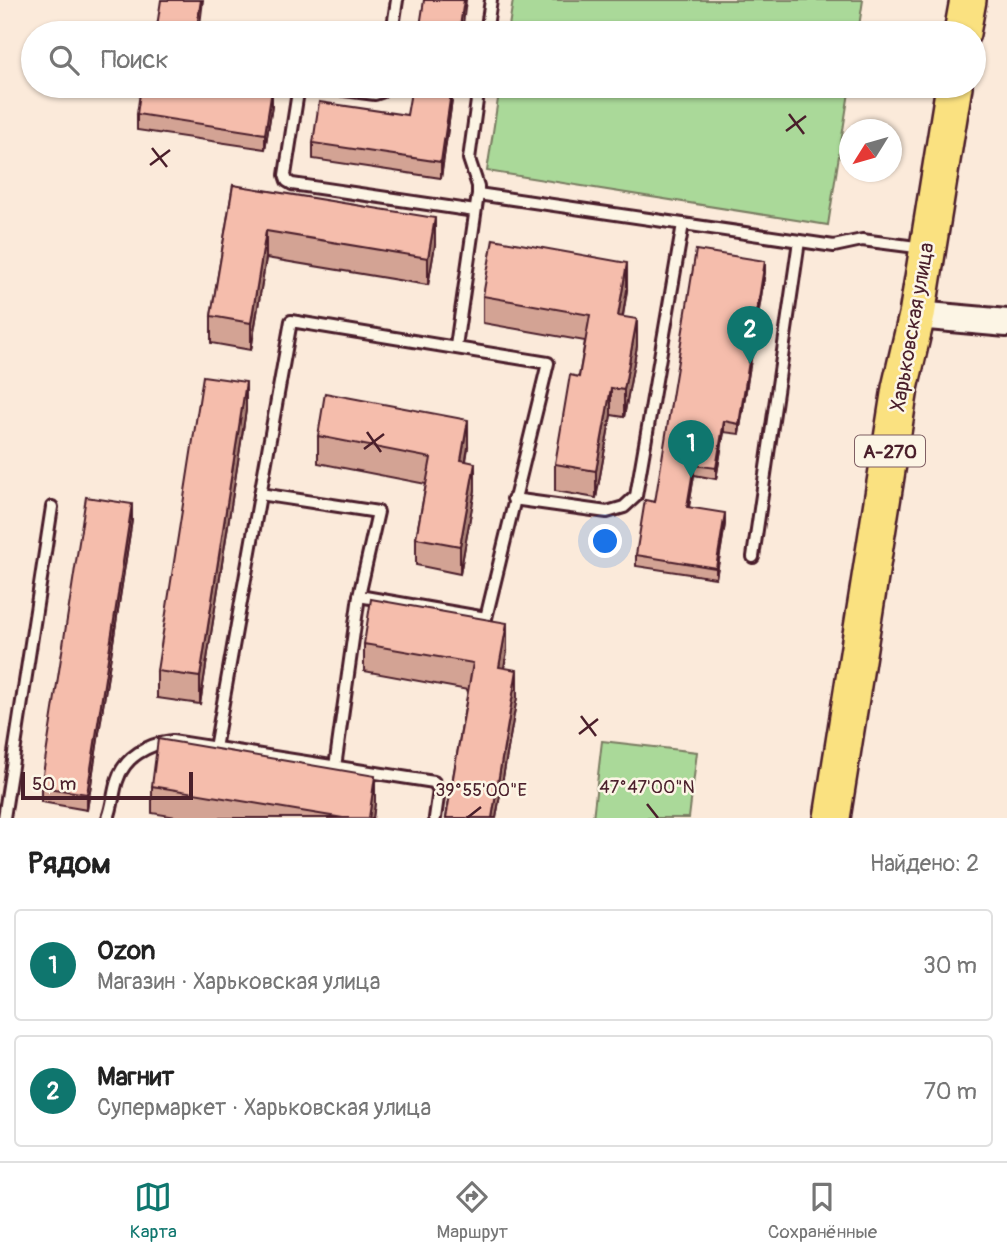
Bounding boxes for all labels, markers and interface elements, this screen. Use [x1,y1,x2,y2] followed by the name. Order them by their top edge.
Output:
[21,21,986,98] search box
[45,41,83,79] icon: search
[101,44,169,76] text: Поиск
[839,119,902,182] north arrow
[884,241,941,414] street label: Харьковская улица
[727,306,773,364] pin: 2
[668,420,714,478] pin: 1
[855,436,925,466] road number: А-270
[588,524,622,558] your location
[21,769,192,801] scale bar
[32,772,76,796] text: 50 m
[599,776,695,799] text: 47°47'00"N
[435,779,527,802] text: 39°55'00"E
[28,845,111,882] text: Рядом
[870,849,979,878] text: Найдено: 2
[97,935,155,967] text: Ozon
[49,951,58,980] text: 1
[923,951,977,980] text: 30 m
[97,967,380,996] text: Магазин · Харьковская улица
[97,1061,174,1093] text: Магнит
[47,1077,59,1106] text: 2
[924,1077,977,1106] text: 70 m
[97,1093,431,1122] text: Супермаркет · Харьковская улица
[130,1178,177,1244] tab: Карта
[437,1178,508,1244] tab: Маршрут
[768,1178,877,1244] tab: Сохранённые

